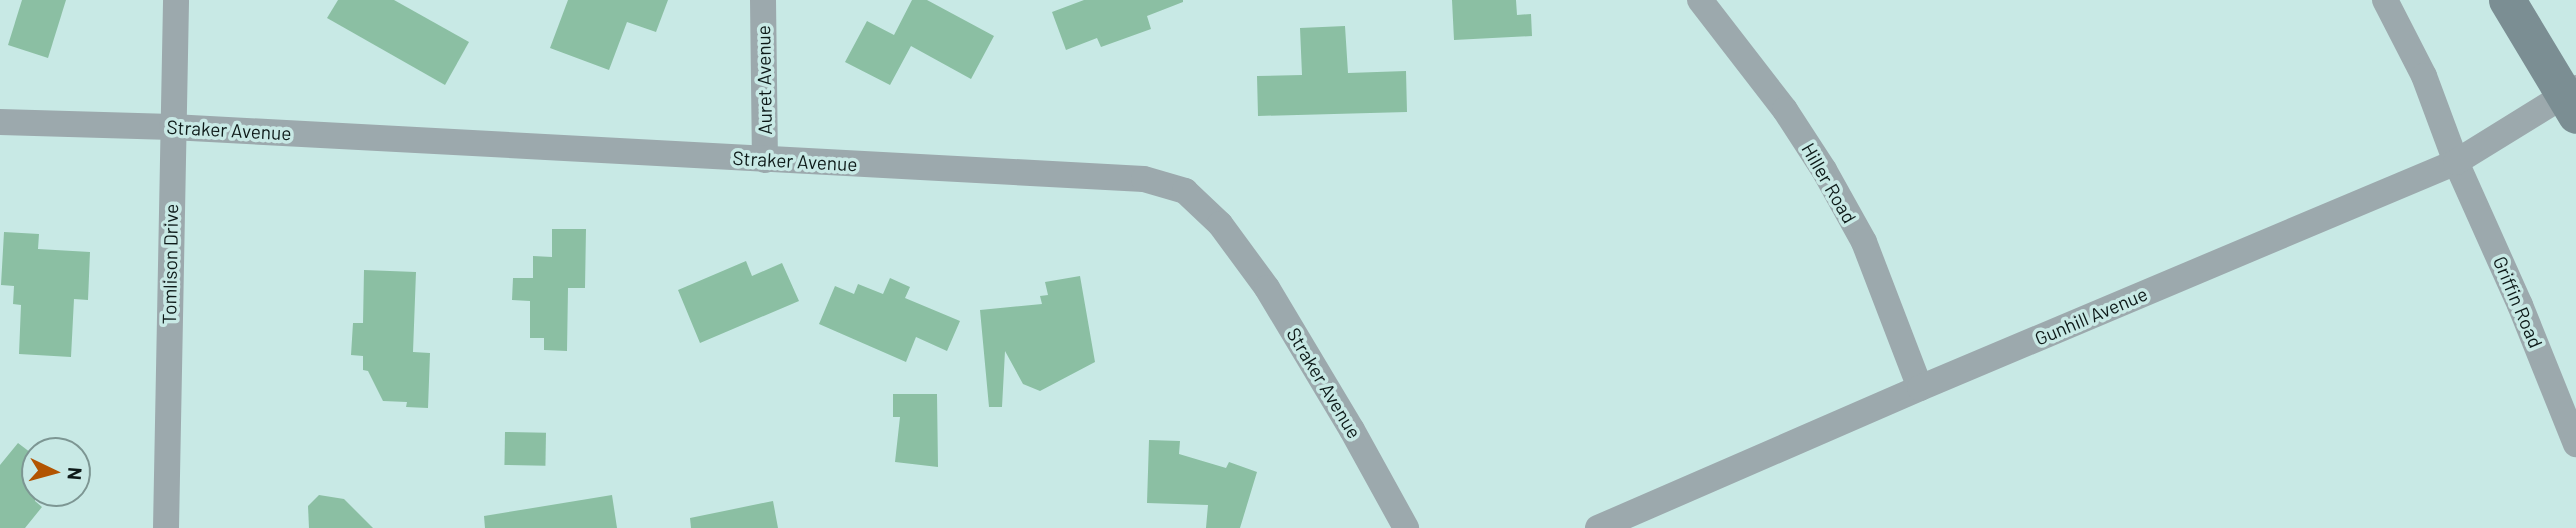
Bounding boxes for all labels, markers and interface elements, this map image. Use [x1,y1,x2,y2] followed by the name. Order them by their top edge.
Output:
[752,25,776,135] street label: Auret Avenue
[166,115,292,145] street label: Straker Avenue
[1797,139,1861,227] street label: Hiller Road
[732,146,858,176] street label: Straker Avenue
[158,203,182,325] street label: Tomlison Drive
[2488,253,2548,351] street label: Griffin Road
[2031,282,2151,350] street label: Gunhill Avenue
[1282,324,1366,442] street label: Straker Avenue
[21,437,91,507] north arrow
[63,466,87,481] text: N

